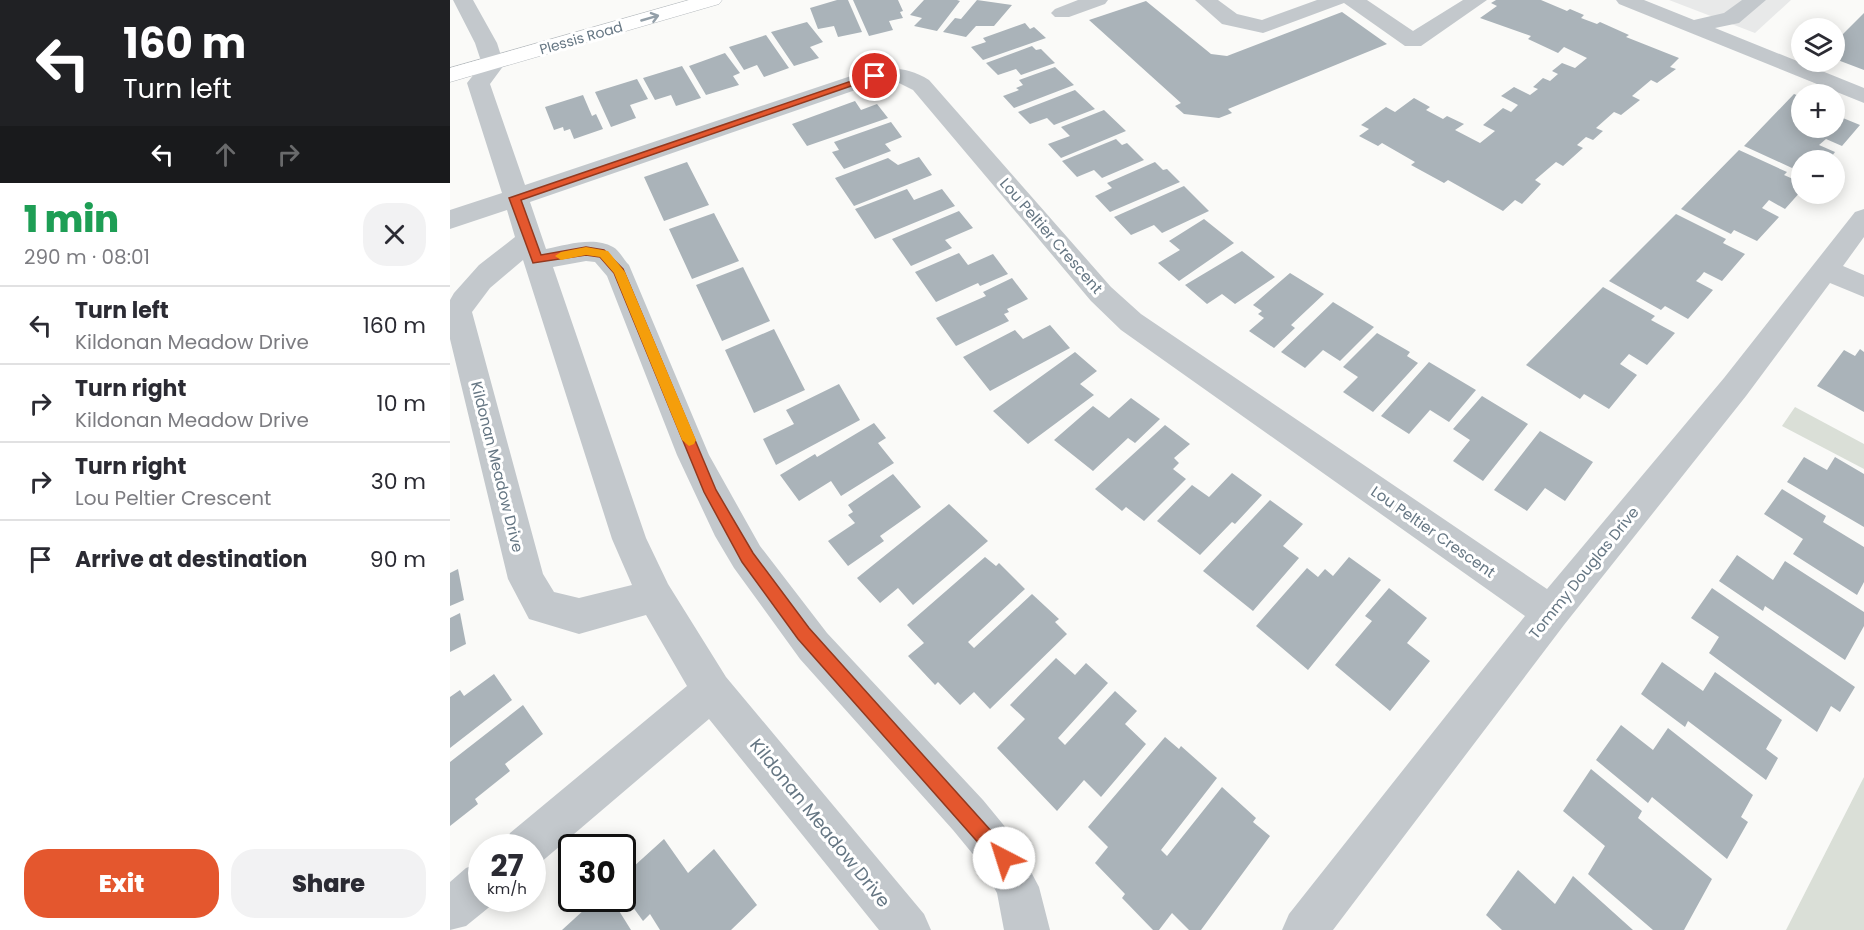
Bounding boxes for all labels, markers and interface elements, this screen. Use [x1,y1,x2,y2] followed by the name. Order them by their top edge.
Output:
[640,12,659,23] one-way arrow
[123,14,246,73] text: 160 m
[537,17,625,59] street label: Plessis Road
[1791,18,1845,204] map controls
[1791,18,1845,72] button: layers
[24,24,102,102] icon: left
[849,50,900,101] pin
[858,59,891,92] icon: arrive
[123,70,232,107] text: Turn left
[1791,84,1845,138] button: +
[146,138,179,171] icon: left
[209,138,242,171] icon: ahead
[272,138,305,171] icon: right
[1791,150,1845,204] button: −
[995,173,1108,298] street label: Lou Peltier Crescent
[24,194,119,245] text: 1 min
[363,203,426,266] button: close
[24,243,150,271] text: 290 m · 08:01
[75,295,169,326] text: Turn left
[24,309,57,342] icon: left
[363,310,426,341] text: 160 m
[75,328,309,356] text: Kildonan Meadow Drive
[75,373,186,404] text: Turn right
[466,379,529,555] street label: Kildonan Meadow Drive
[24,387,57,420] icon: right
[377,388,426,419] text: 10 m
[75,406,309,434] text: Kildonan Meadow Drive
[75,451,186,482] text: Turn right
[24,465,57,498] icon: right
[371,466,426,497] text: 30 m
[1367,481,1500,582] street label: Lou Peltier Crescent
[75,484,271,512] text: Lou Peltier Crescent
[1524,502,1643,643] street label: Tommy Douglas Drive
[24,543,57,576] icon: arrive
[75,544,307,575] text: Arrive at destination
[370,544,426,575] text: 90 m
[744,733,896,912] street label: Kildonan Meadow Drive
[972,826,1036,890] position arrow
[558,834,636,912] speed limit sign: 30
[490,844,524,887] text: 27
[24,849,219,918] button: Exit
[231,849,426,918] button: Share
[487,878,527,899] text: km/h

